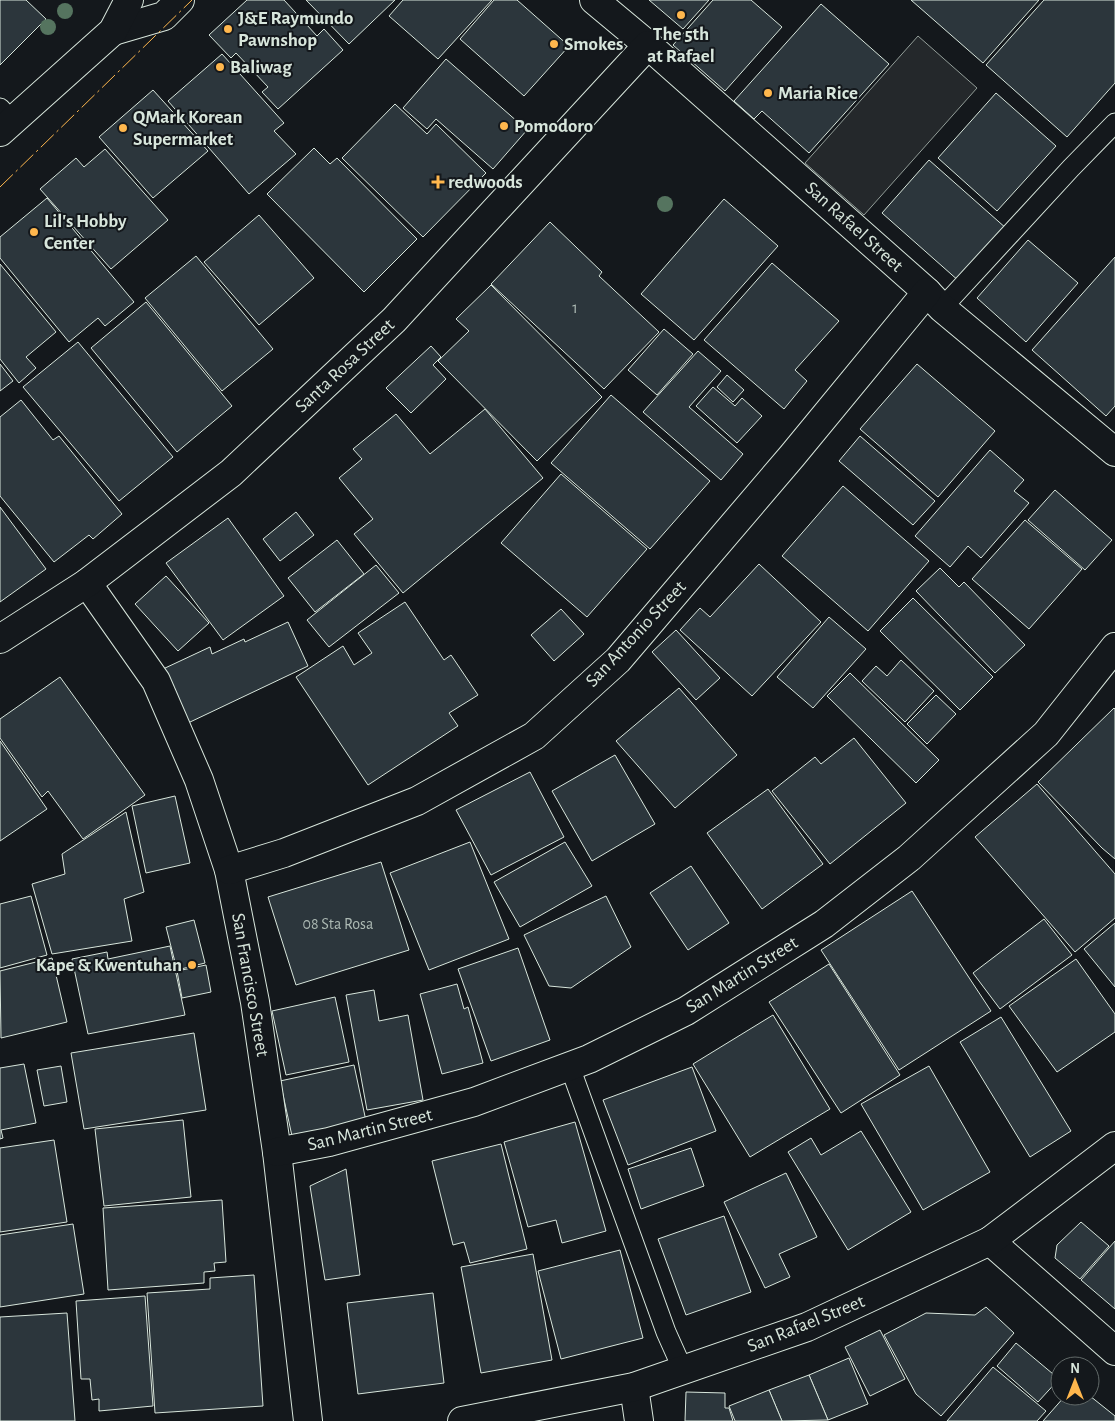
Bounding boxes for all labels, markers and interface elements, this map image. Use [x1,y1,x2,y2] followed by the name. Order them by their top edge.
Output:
[238,9,353,50] place label: J&E Raymundo Pawnshop
[675,9,687,21] marker: The 5th at Rafael
[222,23,234,35] marker: J&E Raymundo Pawnshop
[647,25,715,66] place label: The 5th at Rafael
[564,35,623,54] place label: Smokes
[548,38,560,50] marker: Smokes
[230,58,292,77] place label: Baliwag
[214,61,226,73] marker: Baliwag
[778,84,858,103] place label: Maria Rice
[762,87,774,99] marker: Maria Rice
[133,108,243,149] place label: QMark Korean Supermarket
[514,117,593,136] place label: Pomodoro
[498,120,510,132] marker: Pomodoro
[117,122,129,134] marker: QMark Korean Supermarket
[448,173,523,192] place label: redwoods
[432,176,444,188] marker: redwoods
[801,178,907,276] street label: San Rafael Street
[44,212,127,253] place label: Lil's Hobby Center
[28,226,40,238] marker: Lil's Hobby Center
[572,300,578,316] house number: 1
[292,315,398,417] street label: Santa Rosa Street
[582,577,690,691] street label: San Antonio Street
[228,912,272,1058] street label: San Francisco Street
[303,916,373,932] house number: 08 Sta Rosa
[683,933,801,1017] street label: San Martin Street
[36,956,182,975] place label: Kape & Kwentuhan
[186,959,198,971] marker: Kape & Kwentuhan
[306,1105,434,1155] street label: San Martin Street
[745,1292,867,1356] street label: San Rafael Street
[1050,1356,1100,1406] north arrow
[1070,1362,1080,1376] text: N

